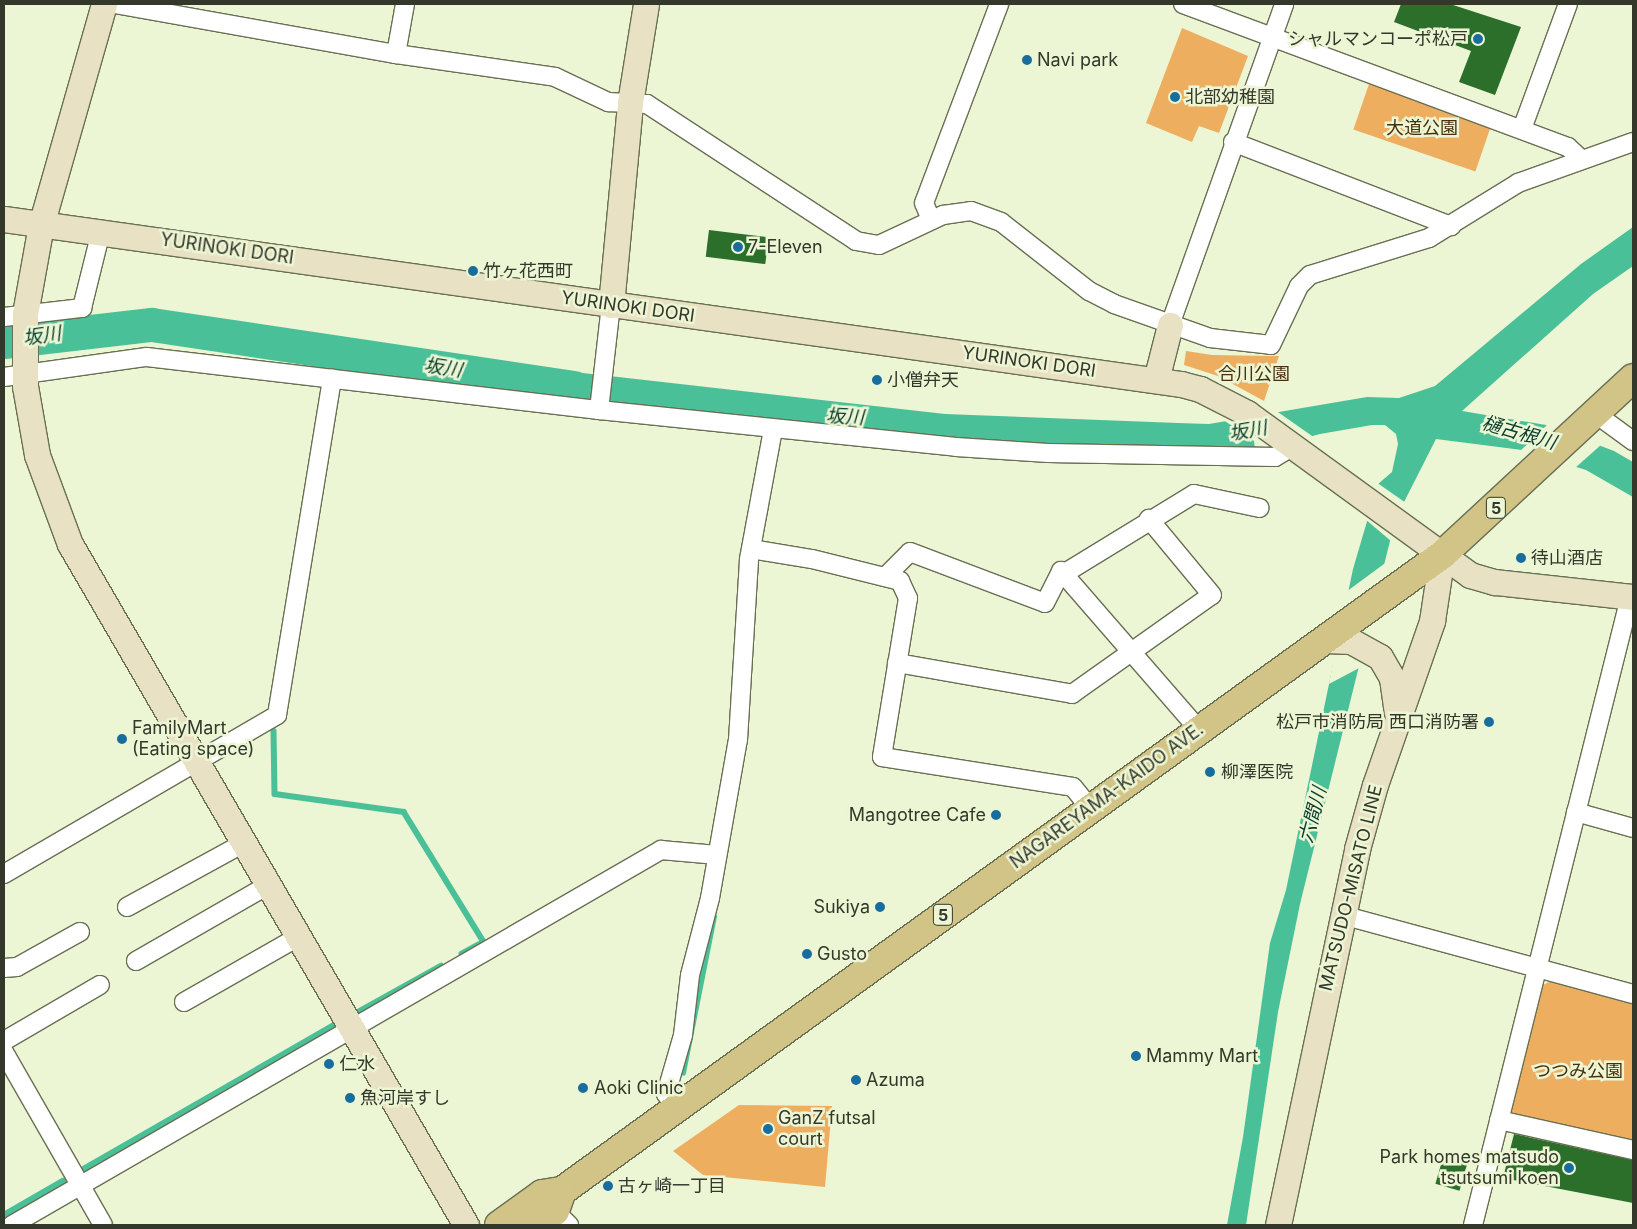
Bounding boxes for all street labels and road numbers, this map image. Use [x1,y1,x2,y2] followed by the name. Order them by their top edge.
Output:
[159,229,295,269] street label: YURINOKI DORI
[560,287,696,327] street label: YURINOKI DORI
[961,342,1097,382] street label: YURINOKI DORI
[1485,494,1507,522] road number: 5
[1006,719,1208,873] street label: NAGAREYAMA-KAIDO AVE.
[1315,783,1387,993] street label: MATSUDO-MISATO LINE
[932,902,954,928] road number: 5

